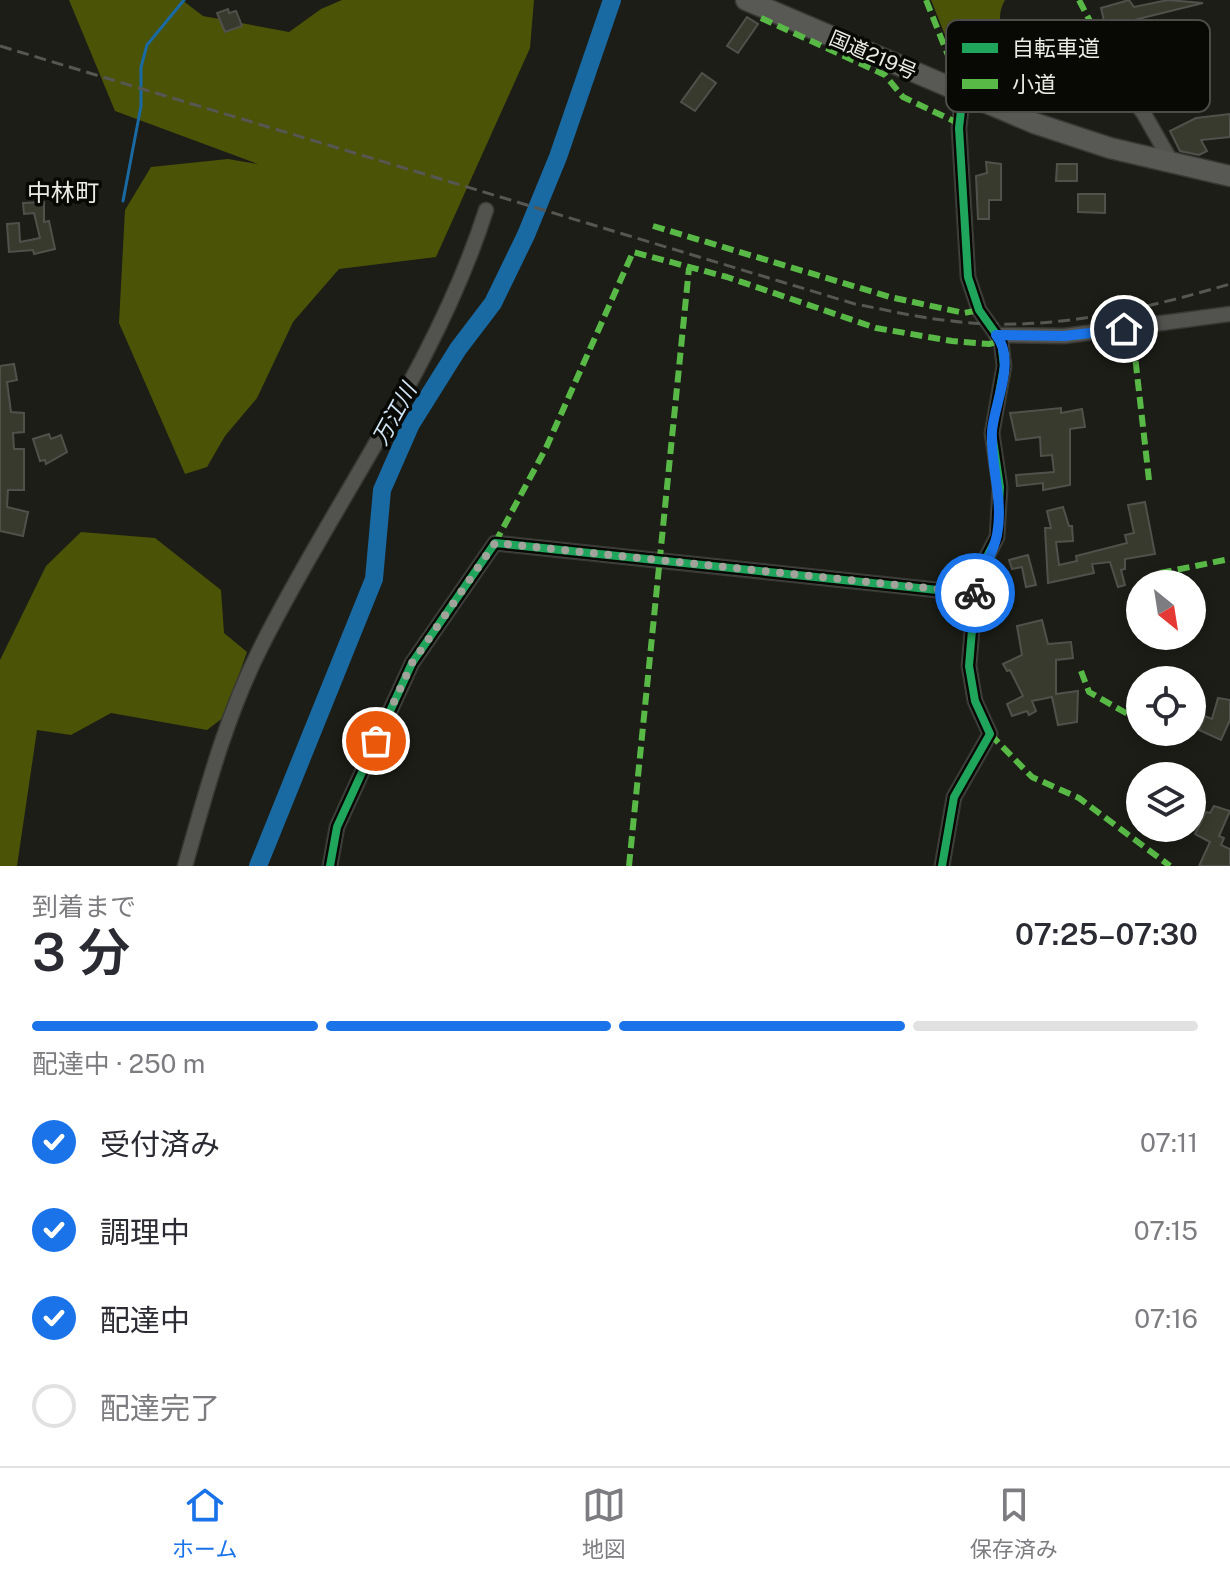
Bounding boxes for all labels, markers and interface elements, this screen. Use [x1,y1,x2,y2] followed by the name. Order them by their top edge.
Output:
[946,20,1210,112] legend
[826,26,920,84] street label: 国道219号
[1012,35,1100,61] text: 自転車道
[1012,71,1056,97] text: 小道
[27,178,99,206] district label: 中林町
[1090,295,1158,363] pin
[1102,307,1146,351] icon: home
[367,377,422,449] water label: 万江川
[935,553,1015,633] courier
[1126,570,1206,650] north arrow
[1126,570,1206,842] map controls
[953,571,997,615] icon: bike
[1126,666,1206,746] button: locate
[342,707,410,775] pin
[354,719,398,763] icon: bag
[1126,762,1206,842] button: layers
[32,891,136,922] text: 到着まで
[1015,916,1198,952] text: 07:25–07:30
[32,922,130,983] text: 3 分
[32,1048,205,1079] text: 配達中 · 250 m
[32,1120,76,1164] icon: check
[100,1126,220,1162] text: 受付済み
[1140,1127,1198,1158] text: 07:11
[32,1208,76,1252] icon: check
[100,1214,190,1250] text: 調理中
[1134,1215,1198,1246] text: 07:15
[32,1296,76,1340] icon: check
[100,1302,190,1338] text: 配達中
[1134,1303,1198,1334] text: 07:16
[100,1390,220,1426] text: 配達完了
[172,1483,237,1563] tab: ホーム
[582,1483,626,1563] tab: 地図
[970,1483,1058,1563] tab: 保存済み

